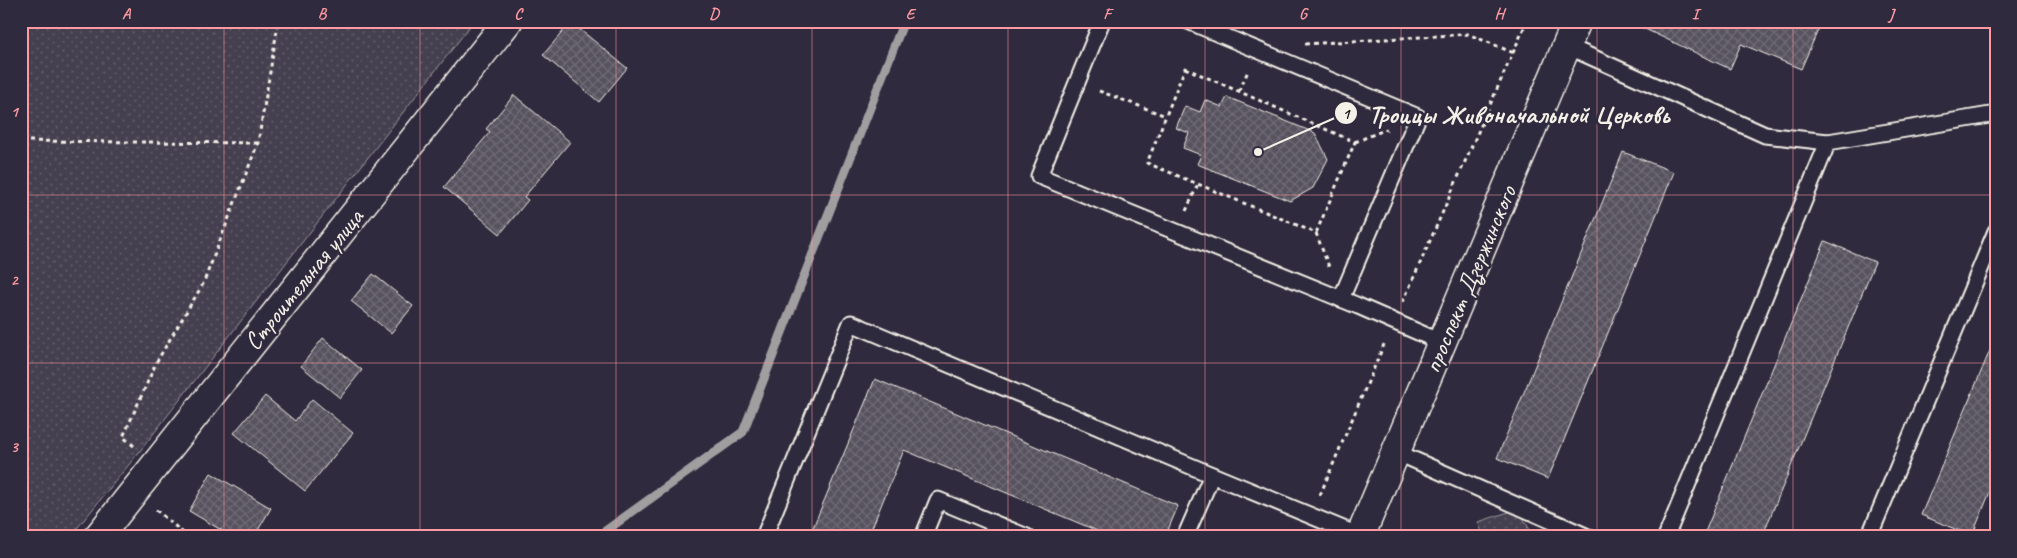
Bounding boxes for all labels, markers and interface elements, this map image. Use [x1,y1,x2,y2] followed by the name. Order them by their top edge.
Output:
[122,4,132,24] text: A
[318,4,328,24] text: B
[514,4,524,24] text: C
[709,4,720,24] text: D
[906,4,917,24] text: E
[1103,4,1114,24] text: F
[1299,4,1309,24] text: G
[1494,4,1506,24] text: H
[1692,4,1702,24] text: I
[1887,4,1896,24] text: J
[1334,93,1680,134] callout: Троицы Живоначальной Церковь
[1368,98,1671,131] text: Троицы Живоначальной Церковь
[10,102,19,122] text: 1
[1343,105,1352,124] text: 1
[1416,180,1525,378] street label: проспект Дзержинского
[237,201,372,357] street label: Строительная улица
[10,270,19,290] text: 2
[10,437,19,457] text: 3

